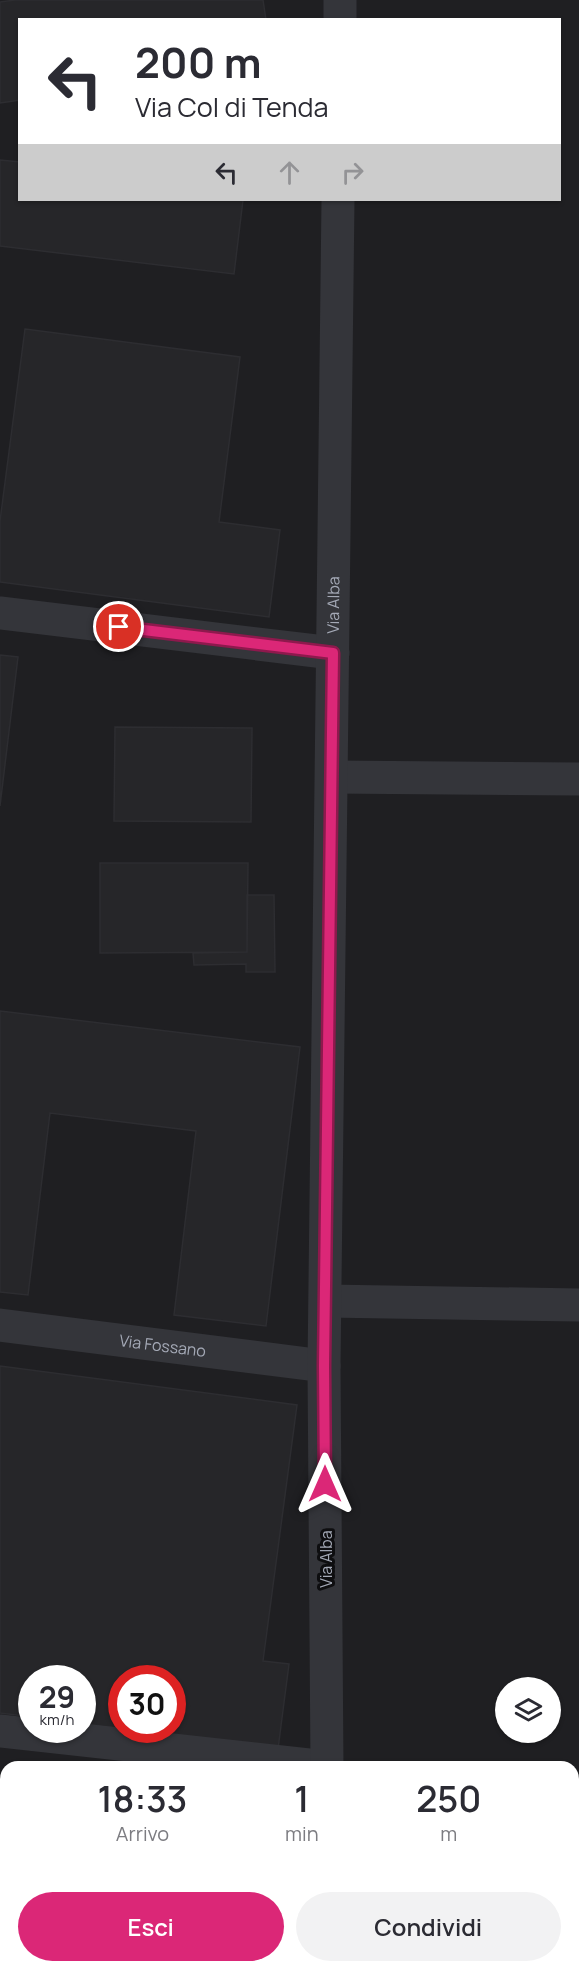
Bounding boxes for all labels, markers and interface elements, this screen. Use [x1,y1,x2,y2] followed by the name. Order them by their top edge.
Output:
[135,33,261,91] text: 200 m
[36,42,114,120] icon: left
[135,88,328,125] text: Via Col di Tenda
[210,156,243,189] icon: left
[273,156,306,189] icon: ahead
[336,156,369,189] icon: right
[322,576,344,634] street label: Via Alba
[93,601,144,652] pin
[102,610,135,643] icon: arrive
[118,1329,207,1362] street label: Via Fossano
[293,1452,357,1516] position arrow
[315,1530,337,1588] street label: Via Alba
[108,1665,186,1743] speed limit sign: 30
[39,1676,75,1717] text: 29
[495,1677,561,1743] map controls
[495,1677,561,1743] button: layers
[40,1709,74,1730] text: km/h
[98,1774,187,1823] text: 18:33
[294,1774,309,1823] text: 1
[416,1774,481,1823] text: 250
[116,1820,169,1847] text: Arrivo
[285,1820,319,1847] text: min
[440,1820,457,1847] text: m
[18,1892,284,1961] button: Esci
[296,1892,561,1961] button: Condividi

